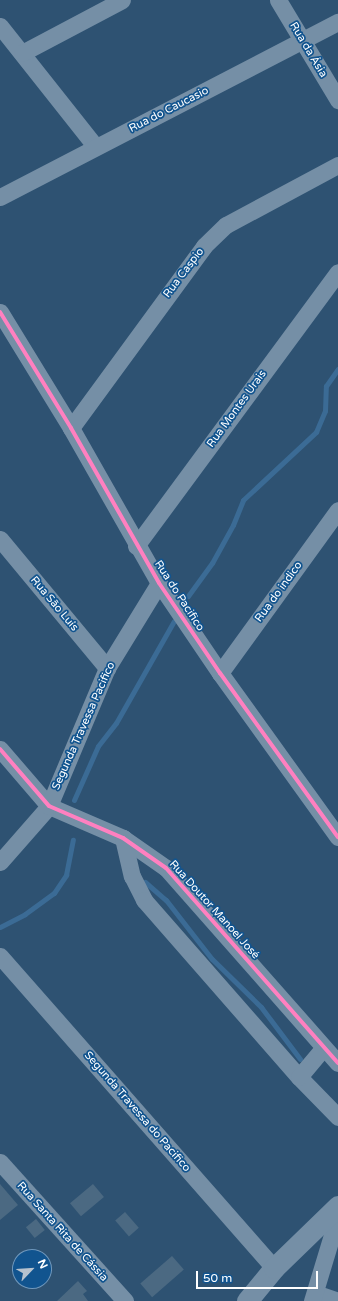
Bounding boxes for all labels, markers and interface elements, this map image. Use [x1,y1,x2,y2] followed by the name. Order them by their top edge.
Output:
[286,20,330,80] street label: Rua da Ásia
[127,84,211,136] street label: Rua do Caucasio
[161,245,207,301] street label: Rua Caspio
[205,368,269,450] street label: Rua Montes Urais
[151,558,207,634] street label: Rua do Pacifico
[253,559,305,625] street label: Rua do indico
[27,574,81,634] street label: Rua São Luís
[50,660,118,792] street label: Segunda Travessa Pacifico
[166,858,262,962] street label: Rua Doutor Manoel José
[81,1049,193,1175] street label: Segunda Travessa do Pacifico
[14,1179,110,1285] street label: Rua Santa Rita de Cássia
[12,1249,52,1289] north arrow
[35,1257,50,1271] text: N
[198,1263,320,1289] scale bar
[203,1271,232,1285] text: 50 m

